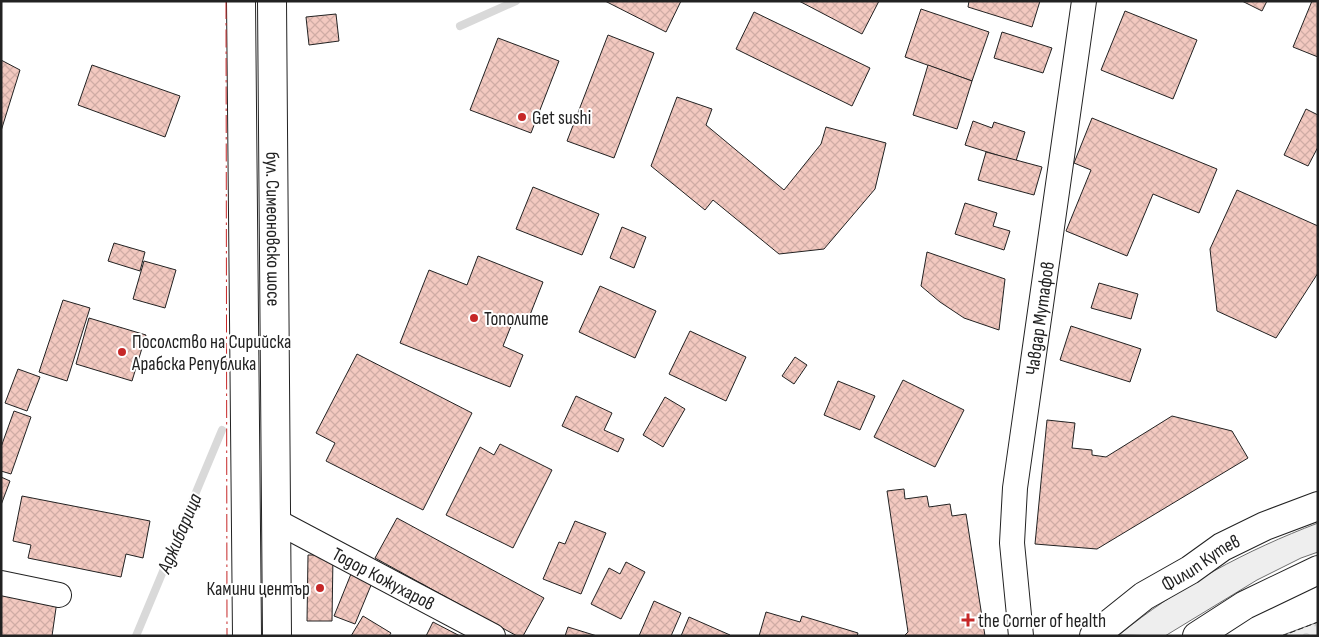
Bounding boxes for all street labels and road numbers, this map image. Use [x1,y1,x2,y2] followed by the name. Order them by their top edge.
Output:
[260,152,284,306] street label: бул. Симеоновско шосе
[1021,260,1060,377] street label: Чавдар Мутафов
[1158,530,1244,597] street label: Филип Кутев
[328,543,438,616] street label: Тодор Кожухаров

